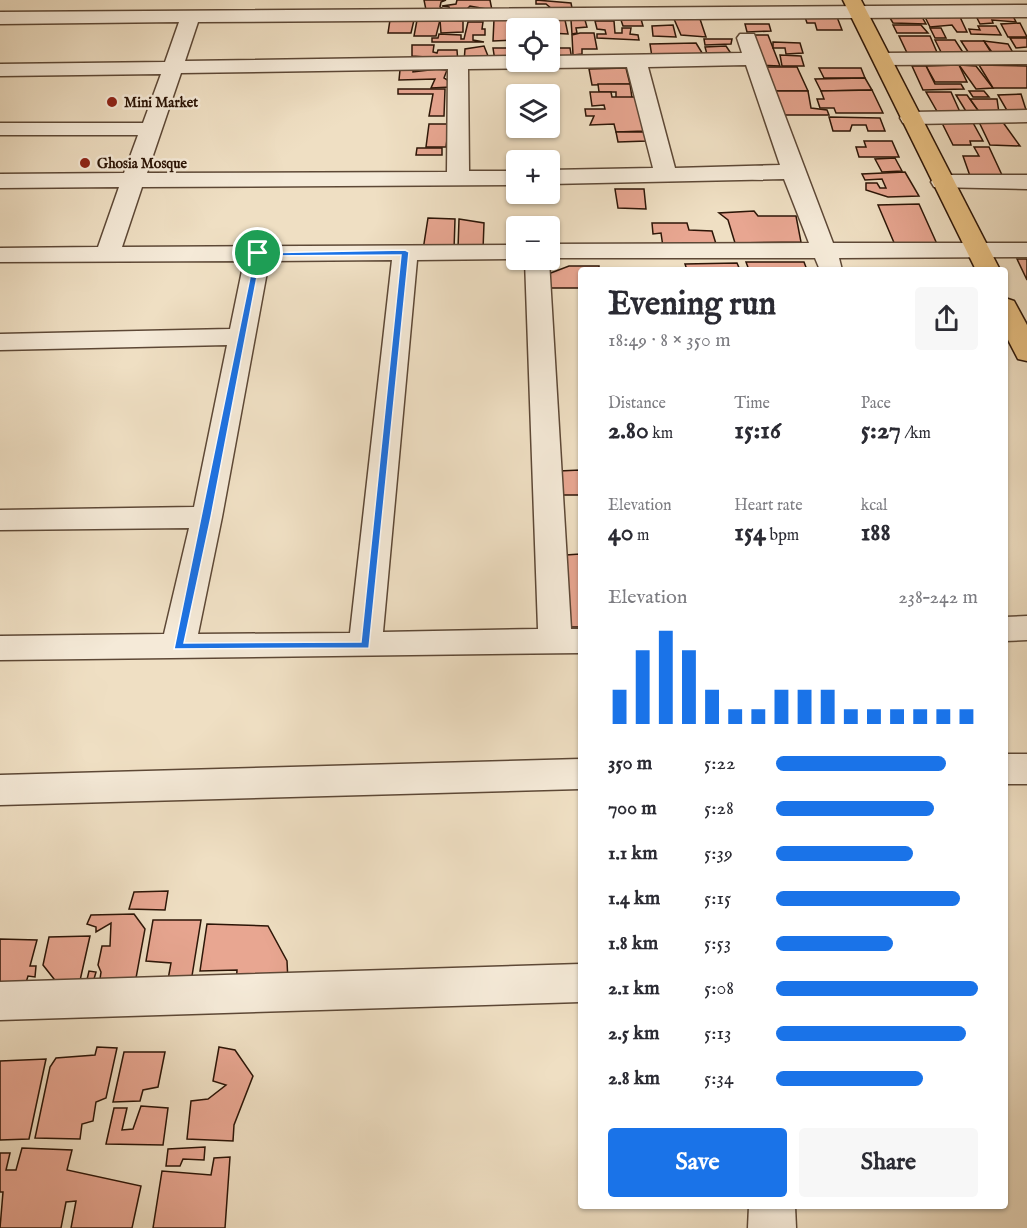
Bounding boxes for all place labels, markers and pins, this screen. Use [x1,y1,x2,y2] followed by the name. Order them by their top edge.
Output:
[124,94,198,112] place label: Mini Market
[105,95,119,109] marker: Mini Market
[97,155,188,173] place label: Ghosia Mosque
[78,156,92,170] marker: Ghosia Mosque
[232,227,283,278] pin

